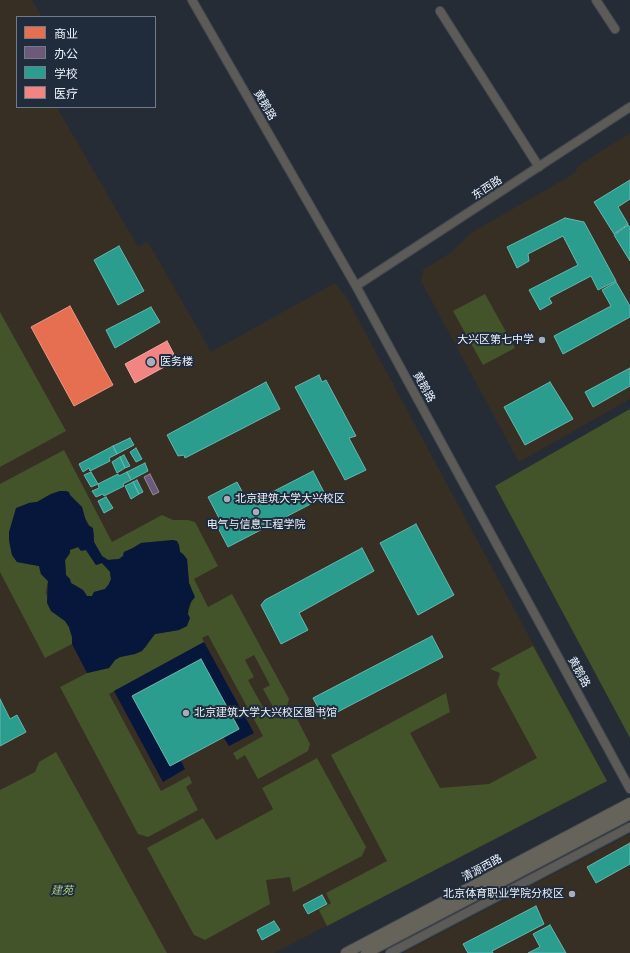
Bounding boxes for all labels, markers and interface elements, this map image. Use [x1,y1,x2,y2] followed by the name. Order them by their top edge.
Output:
[16,16,156,108] legend
[54,25,78,41] text: 商业
[54,45,78,61] text: 办公
[54,65,78,81] text: 学校
[54,85,78,101] text: 医疗
[251,87,279,123] street label: 黄鹅路
[470,173,504,203] street label: 东西路
[457,333,534,347] place label: 大兴区第七中学
[537,335,547,345] marker: 大兴区第七中学
[160,355,193,369] place label: 医务楼
[145,356,157,368] marker: 医务楼
[410,369,438,405] street label: 黄鹅路
[235,492,345,506] place label: 北京建筑大学大兴校区
[222,494,232,504] marker: 北京建筑大学大兴校区
[251,507,261,517] marker: 电气与信息工程学院
[207,518,305,532] place label: 电气与信息工程学院
[565,654,593,690] street label: 黄鹅路
[194,706,337,720] place label: 北京建筑大学大兴校区图书馆
[181,708,191,718] marker: 北京建筑大学大兴校区图书馆
[459,852,505,884] street label: 清源西路
[51,884,73,898] park label: 建苑
[443,887,564,901] place label: 北京体育职业学院分校区
[567,889,577,899] marker: 北京体育职业学院分校区

